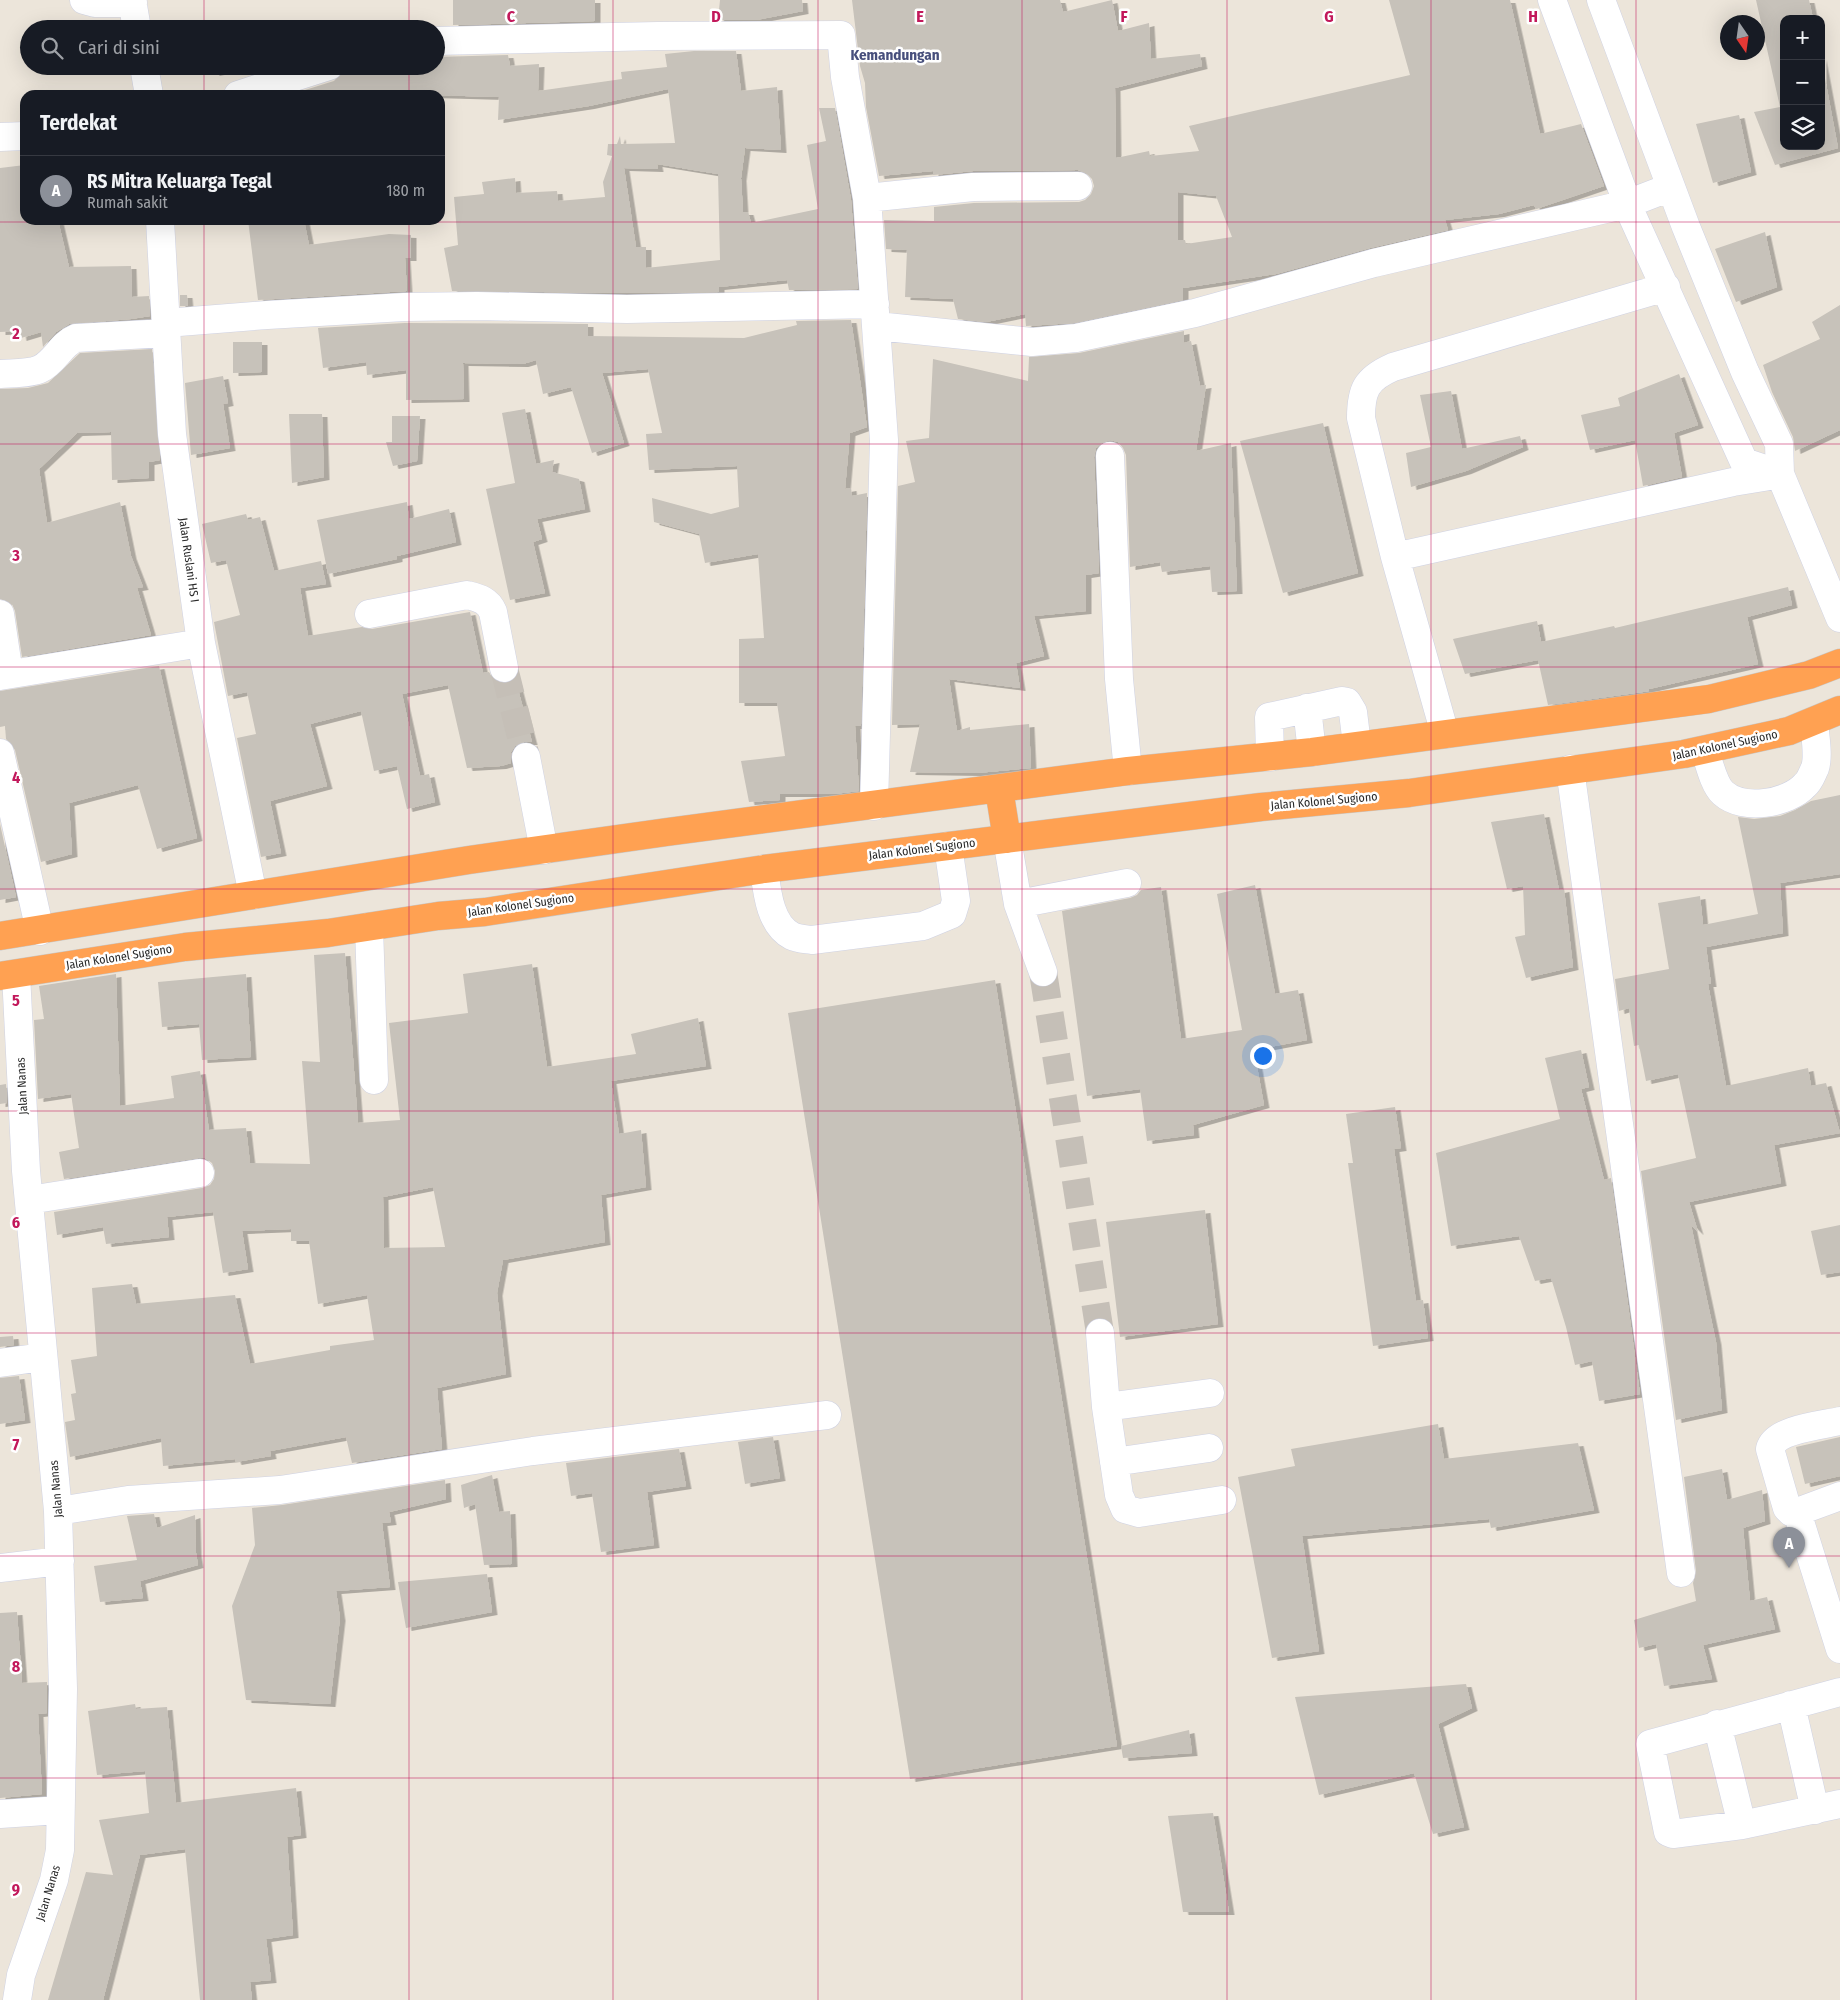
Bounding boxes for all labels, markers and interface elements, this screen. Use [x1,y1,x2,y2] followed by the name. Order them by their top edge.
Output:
[507,7,516,26] text: C
[711,7,721,26] text: D
[916,7,924,26] text: E
[1120,7,1128,26] text: F
[1324,7,1334,26] text: G
[1528,7,1538,26] text: H
[1720,15,1765,60] north arrow
[1780,15,1825,150] map controls
[1780,15,1825,60] button: +
[20,20,445,75] search box
[38,34,66,62] icon: search
[78,36,160,59] text: Cari di sini
[850,46,940,64] district label: Kemandungan
[1780,60,1825,105] button: −
[1780,105,1825,150] button: layers
[40,110,117,136] text: Terdekat
[87,170,272,193] text: RS Mitra Keluarga Tegal
[52,181,60,200] text: A
[386,181,425,200] text: 180 m
[87,193,168,212] text: Rumah sakit
[11,324,20,343] text: 2
[176,517,202,603] street label: Jalan Ruslani HS I
[11,546,20,565] text: 3
[1671,727,1779,763] street label: Jalan Kolonel Sugiono
[12,768,20,787] text: 4
[1270,789,1378,813] street label: Jalan Kolonel Sugiono
[868,836,976,862] street label: Jalan Kolonel Sugiono
[467,891,575,919] street label: Jalan Kolonel Sugiono
[65,942,173,972] street label: Jalan Kolonel Sugiono
[12,991,20,1010] text: 5
[1250,1043,1276,1069] your location
[14,1057,30,1115] street label: Jalan Nanas
[12,1213,20,1232] text: 6
[13,1435,20,1454] text: 7
[47,1460,65,1518] street label: Jalan Nanas
[1773,1527,1805,1568] pin: A
[12,1657,21,1676] text: 8
[33,1863,63,1923] street label: Jalan Nanas
[12,1880,20,1899] text: 9

